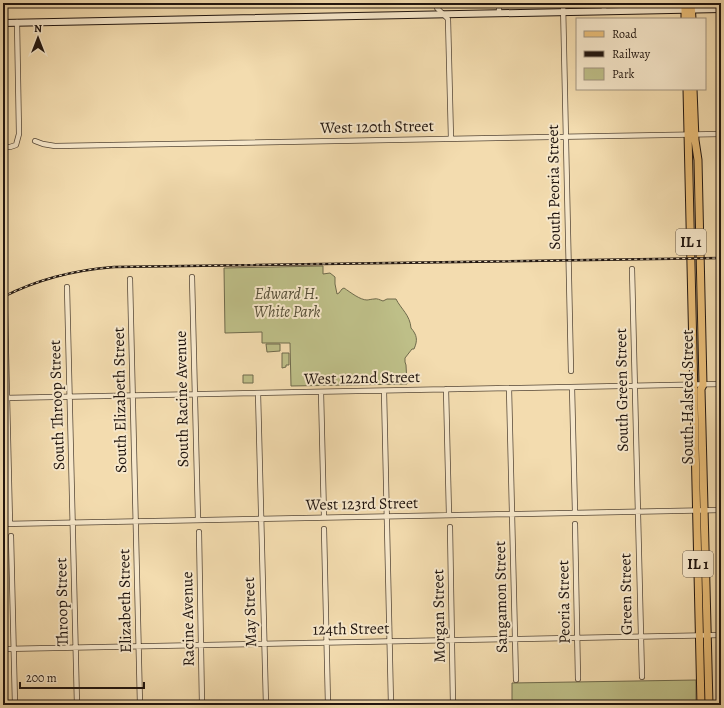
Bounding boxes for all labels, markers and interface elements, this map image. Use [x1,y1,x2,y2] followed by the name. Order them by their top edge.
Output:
[18,18,58,58] north arrow
[576,18,706,90] legend
[34,21,42,36] text: N
[612,26,638,42] text: Road
[612,46,651,62] text: Railway
[612,66,635,82] text: Park
[319,115,434,139] street label: West 120th Street
[542,124,566,250] street label: South Peoria Street
[676,229,706,255] road number: IL 1
[254,283,320,323] park label: Edward H. White Park
[108,327,132,473] street label: South Elizabeth Street
[610,328,634,452] street label: South Green Street
[170,330,194,468] street label: South Racine Avenue
[677,330,699,464] street label: South Halsted Street
[44,339,70,471] street label: South Throop Street
[303,366,420,390] street label: West 122nd Street
[305,492,418,516] street label: West 123rd Street
[489,541,513,653] street label: Sangamon Street
[113,549,137,653] street label: Elizabeth Street
[683,551,713,577] road number: IL 1
[614,553,638,635] street label: Green Street
[50,557,74,647] street label: Throop Street
[552,560,576,644] street label: Peoria Street
[427,569,451,663] street label: Morgan Street
[176,571,200,667] street label: Racine Avenue
[238,577,262,647] street label: May Street
[312,617,390,641] street label: 124th Street
[20,664,144,690] scale bar
[26,670,57,686] text: 200 m

